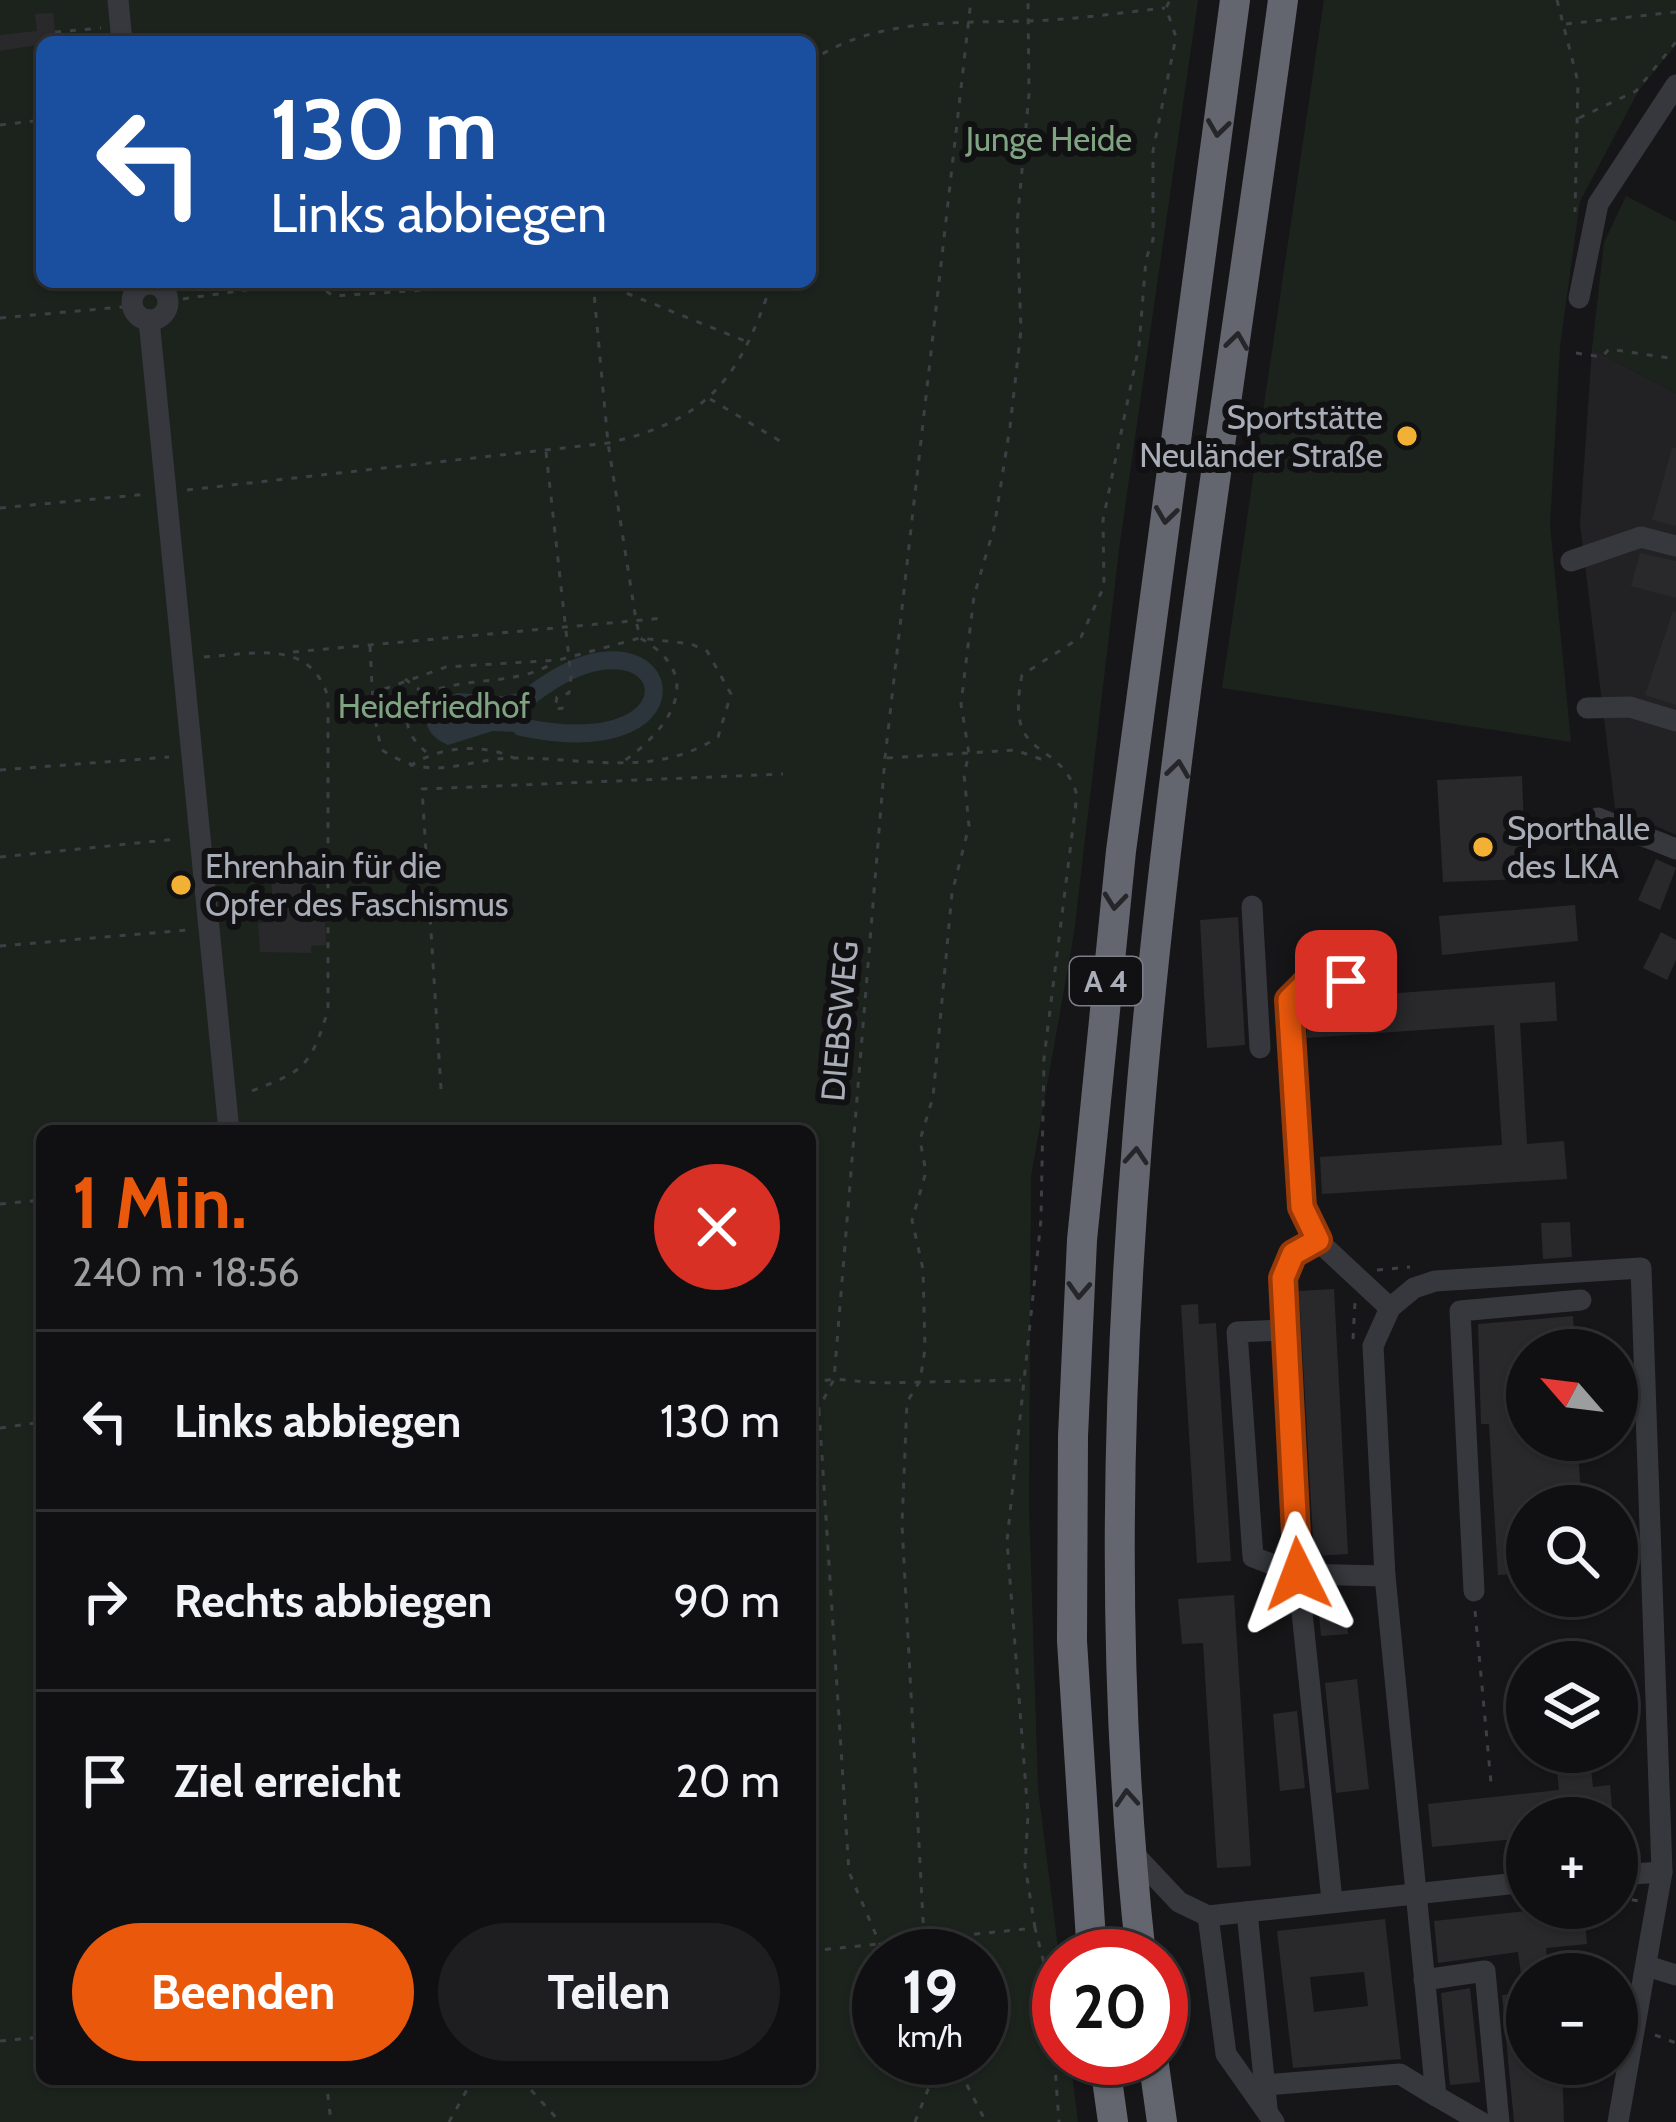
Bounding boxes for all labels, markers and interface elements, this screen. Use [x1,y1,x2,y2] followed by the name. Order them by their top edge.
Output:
[270,78,497,180] text: 130 m
[72,84,228,240] icon: left
[1206,118,1232,138] one-way arrow
[965,119,1132,159] park label: Junge Heide
[270,180,607,246] text: Links abbiegen
[1223,331,1249,350] one-way arrow
[1139,397,1383,475] place label: Sportstätte Neuländer Straße
[1394,423,1420,449] marker: Sportstätte Neuländer Straße
[1154,505,1180,525] one-way arrow
[338,686,530,726] park label: Heidefriedhof
[1164,759,1190,778] one-way arrow
[1507,808,1650,886] place label: Sporthalle des LKA
[1470,834,1496,860] marker: Sporthalle des LKA
[205,846,508,924] place label: Ehrenhain für die Opfer des Faschismus
[168,872,194,898] marker: Ehrenhain für die Opfer des Faschismus
[1103,892,1129,911] one-way arrow
[1295,930,1397,1032] pin
[812,939,866,1103] street label: DIEBSWEG
[1313,948,1379,1014] icon: arrive
[1070,957,1142,1005] road number: A 4
[1122,1146,1148,1165] one-way arrow
[72,1159,247,1246] text: 1 Min.
[654,1164,780,1290] button: close
[72,1248,300,1296] text: 240 m · 18:56
[1066,1281,1092,1300] one-way arrow
[1506,1329,1638,1461] north arrow
[1506,1329,1638,2085] map controls
[72,1388,138,1454] icon: left
[174,1394,461,1448] text: Links abbiegen
[660,1394,780,1448] text: 130 m
[1506,1485,1638,1617] button: search
[1235,1511,1361,1637] position arrow
[72,1568,138,1634] icon: right
[174,1574,492,1628] text: Rechts abbiegen
[673,1574,780,1628] text: 90 m
[1506,1641,1638,1773] button: layers
[72,1748,138,1814] icon: arrive
[174,1754,401,1808] text: Ziel erreicht
[675,1754,780,1808] text: 20 m
[1115,1788,1141,1807] one-way arrow
[1506,1797,1638,1929] button: +
[72,1923,414,2061] button: Beenden
[438,1923,780,2061] button: Teilen
[1032,1929,1188,2085] speed limit sign: 20
[1506,1953,1638,2085] button: −
[902,1955,958,2028] text: 19
[897,2018,963,2055] text: km/h

